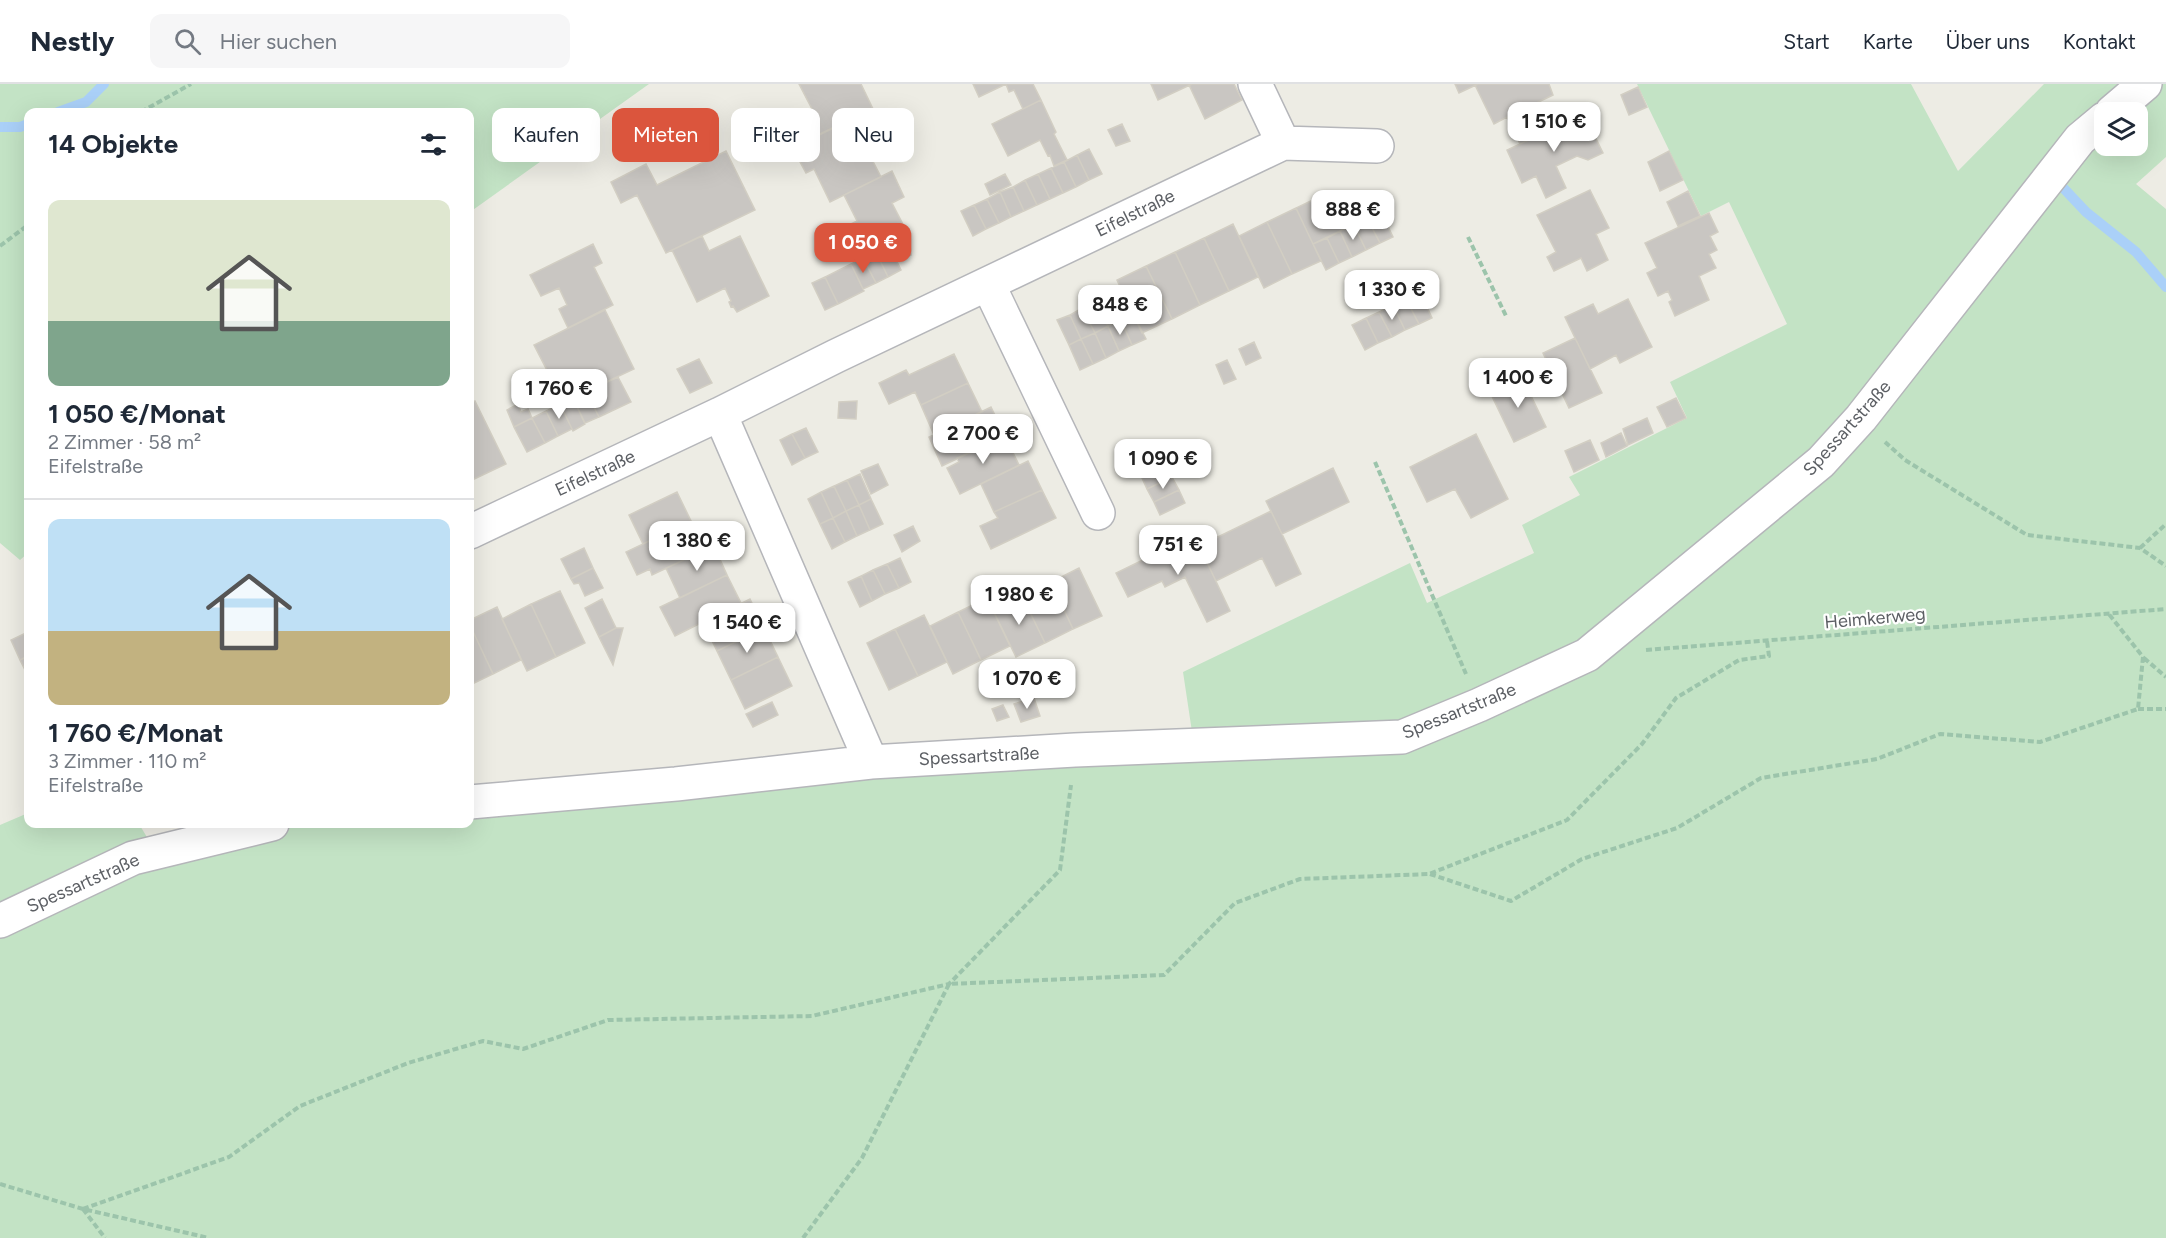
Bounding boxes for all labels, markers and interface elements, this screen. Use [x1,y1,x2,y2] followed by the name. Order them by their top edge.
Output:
[150,14,570,68] search box
[30,24,114,58] text: Nestly
[171,25,204,58] icon: search
[219,28,337,55] text: Hier suchen
[1783,29,1830,54] text: Start
[1863,29,1913,54] text: Karte
[1946,29,2030,54] text: Über uns
[2063,29,2136,54] text: Kontakt
[1499,102,1609,153] pin: 1 510 €
[2094,102,2148,156] map controls
[2094,102,2148,156] button: layers
[492,108,600,162] chip: Kaufen
[612,108,719,162] chip: Mieten
[731,108,820,162] chip: Filter
[832,108,914,162] chip: Neu
[1522,109,1586,133] text: 1 510 €
[48,128,178,160] text: 14 Objekte
[417,128,450,161] icon: filters
[1092,184,1178,242] street label: Eifelstraße
[1311,190,1395,241] pin: 888 €
[1325,197,1381,221] text: 888 €
[808,223,918,274] pin: 1 050 €
[828,230,898,254] text: 1 050 €
[195,239,303,347] icon: home
[1337,270,1447,321] pin: 1 330 €
[1358,277,1426,301] text: 1 330 €
[1078,285,1162,336] pin: 848 €
[1092,292,1148,316] text: 848 €
[1463,358,1573,409] pin: 1 400 €
[1483,365,1553,389] text: 1 400 €
[504,369,614,420] pin: 1 760 €
[525,376,593,400] text: 1 760 €
[1798,376,1896,480] street label: Spessartstraße
[48,398,226,430] text: 1 050 €/Monat
[928,414,1038,465] pin: 2 700 €
[947,421,1019,445] text: 2 700 €
[48,430,201,454] text: 2 Zimmer · 58 m²
[1108,439,1218,490] pin: 1 090 €
[552,445,639,501] street label: Eifelstraße
[1128,446,1198,470] text: 1 090 €
[48,454,143,478] text: Eifelstraße
[642,521,752,572] pin: 1 380 €
[1136,525,1220,576] pin: 751 €
[663,528,731,552] text: 1 380 €
[1153,532,1203,556] text: 751 €
[195,558,303,666] icon: home
[964,575,1074,626] pin: 1 980 €
[985,582,1053,606] text: 1 980 €
[692,603,802,654] pin: 1 540 €
[1823,603,1927,633] street label: Heimkerweg
[712,610,782,634] text: 1 540 €
[972,659,1082,710] pin: 1 070 €
[993,666,1061,690] text: 1 070 €
[1399,678,1519,744] street label: Spessartstraße
[48,717,224,749] text: 1 760 €/Monat
[918,742,1040,770] street label: Spessartstraße
[48,749,206,773] text: 3 Zimmer · 110 m²
[48,773,143,797] text: Eifelstraße
[23,848,143,918] street label: Spessartstraße

